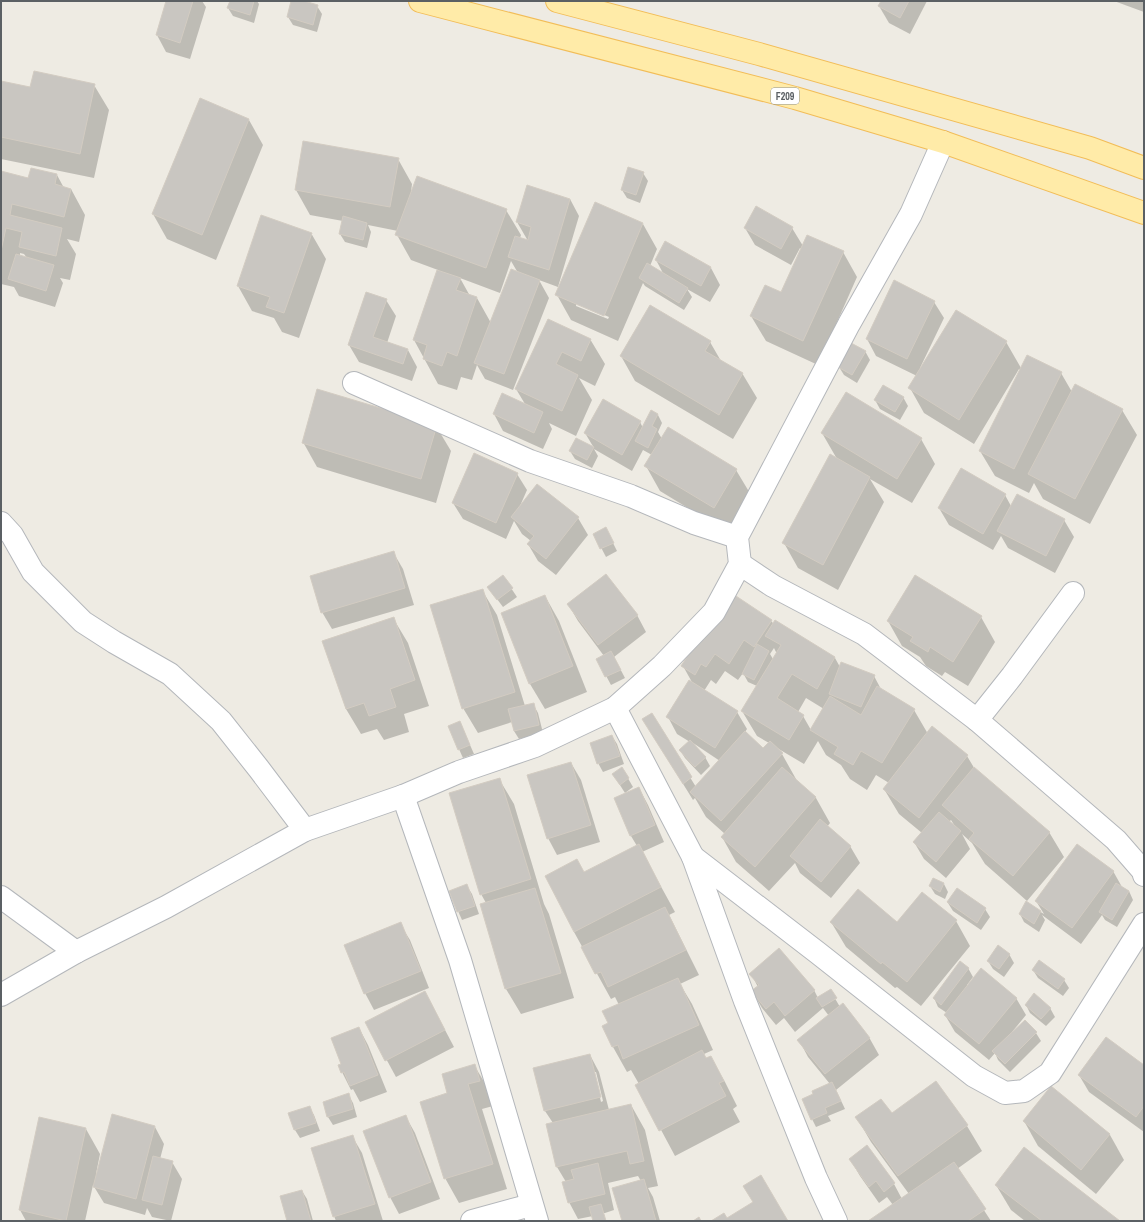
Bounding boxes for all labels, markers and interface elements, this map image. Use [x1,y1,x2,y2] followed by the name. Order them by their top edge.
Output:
[771,88,799,104] road number: F209

